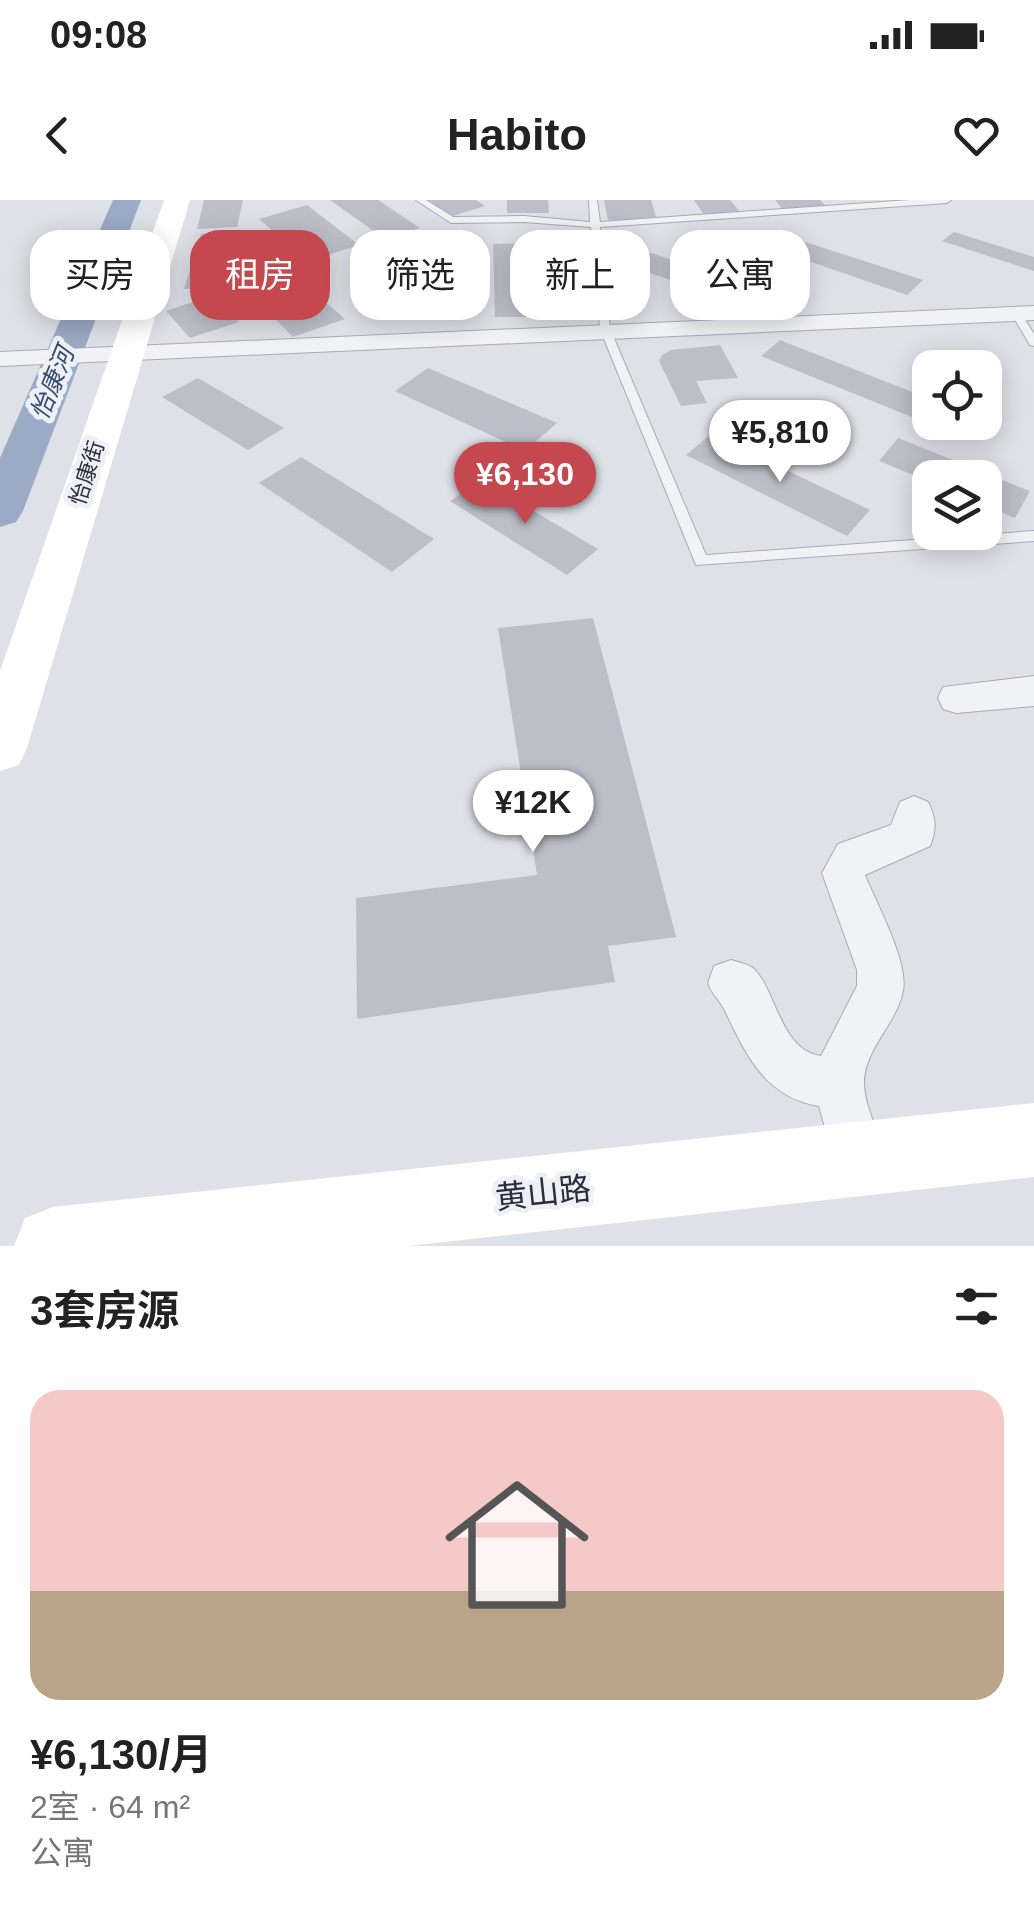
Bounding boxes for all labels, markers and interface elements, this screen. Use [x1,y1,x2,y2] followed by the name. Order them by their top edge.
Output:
[50,14,147,56] text: 09:08
[30,108,85,163] icon: back
[949,108,1004,163] icon: heart
[447,109,587,160] text: Habito
[30,230,170,320] chip: 买房
[190,230,330,320] chip: 租房
[350,230,490,320] chip: 筛选
[510,230,650,320] chip: 新上
[670,230,810,320] chip: 公寓
[25,339,81,423] water label: 怡康河
[912,350,1002,550] map controls
[912,350,1002,440] button: locate
[699,400,861,485] pin: ¥5,810
[731,414,829,450] text: ¥5,810
[65,438,109,508] street label: 怡康街
[444,442,606,527] pin: ¥6,130
[476,456,574,492] text: ¥6,130
[912,460,1002,550] button: layers
[474,770,592,855] pin: ¥12K
[495,784,571,820] text: ¥12K
[493,1170,593,1216] street label: 黄山路
[949,1279,1004,1334] icon: filters
[30,1287,179,1334] text: 3套房源
[427,1455,607,1635] icon: home
[30,1731,212,1778] text: ¥6,130/月
[30,1789,190,1825] text: 2室 · 64 m²
[30,1835,94,1871] text: 公寓

